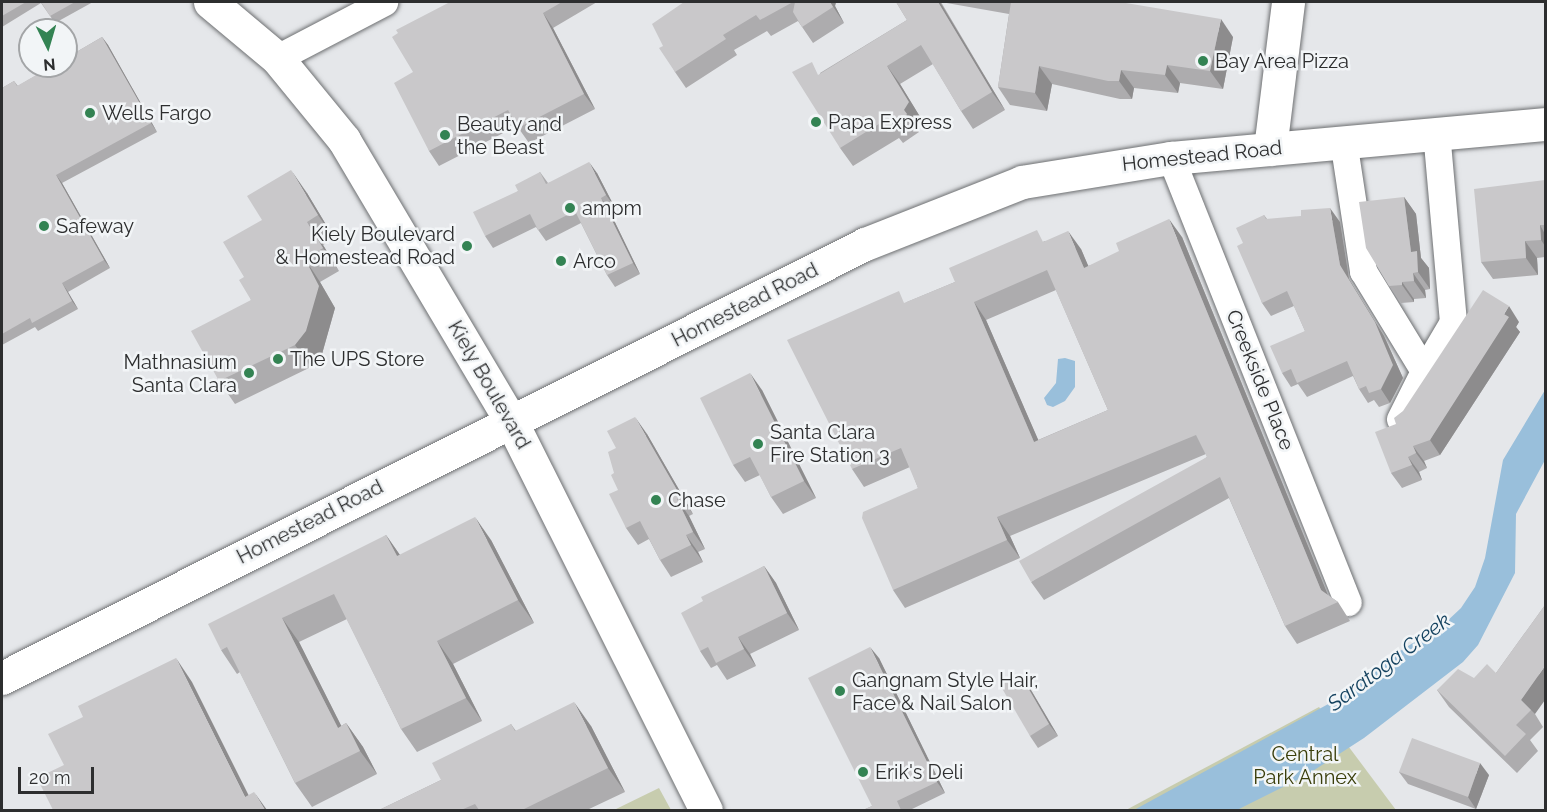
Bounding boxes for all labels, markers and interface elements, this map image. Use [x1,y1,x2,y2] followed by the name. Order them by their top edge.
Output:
[18,18,78,78] north arrow
[1215,49,1350,73] place label: Bay Area Pizza
[43,54,56,74] text: N
[1196,54,1210,68] marker: Bay Area Pizza
[102,101,211,125] place label: Wells Fargo
[83,106,97,120] marker: Wells Fargo
[828,110,952,134] place label: Papa Express
[457,112,562,159] place label: Beauty and the Beast
[809,115,823,129] marker: Papa Express
[438,128,452,142] marker: Beauty and the Beast
[1121,136,1283,176] street label: Homestead Road
[582,196,642,220] place label: ampm
[563,201,577,215] marker: ampm
[56,214,134,238] place label: Safeway
[37,219,51,233] marker: Safeway
[276,222,455,269] place label: Kiely Boulevard & Homestead Road
[460,239,474,253] marker: Kiely Boulevard & Homestead Road
[573,249,616,273] place label: Arco
[554,254,568,268] marker: Arco
[668,258,822,352] street label: Homestead Road
[1221,306,1299,454] street label: Creekside Place
[442,316,536,454] street label: Kiely Boulevard
[290,347,424,371] place label: The UPS Store
[124,350,237,397] place label: Mathnasium Santa Clara
[271,352,285,366] marker: The UPS Store
[242,366,256,380] marker: Mathnasium Santa Clara
[770,420,890,467] place label: Santa Clara Fire Station 3
[751,437,765,451] marker: Santa Clara Fire Station 3
[233,475,387,569] street label: Homestead Road
[668,488,726,512] place label: Chase
[649,493,663,507] marker: Chase
[1323,608,1455,716] water label: Saratoga Creek
[852,668,1039,715] place label: Gangnam Style Hair, Face & Nail Salon
[833,684,847,698] marker: Gangnam Style Hair, Face & Nail Salon
[1253,742,1357,789] park label: Central Park Annex
[21,755,98,793] scale bar
[875,760,963,784] place label: Erik's Deli
[856,765,870,779] marker: Erik's Deli
[29,767,71,788] text: 20 m

